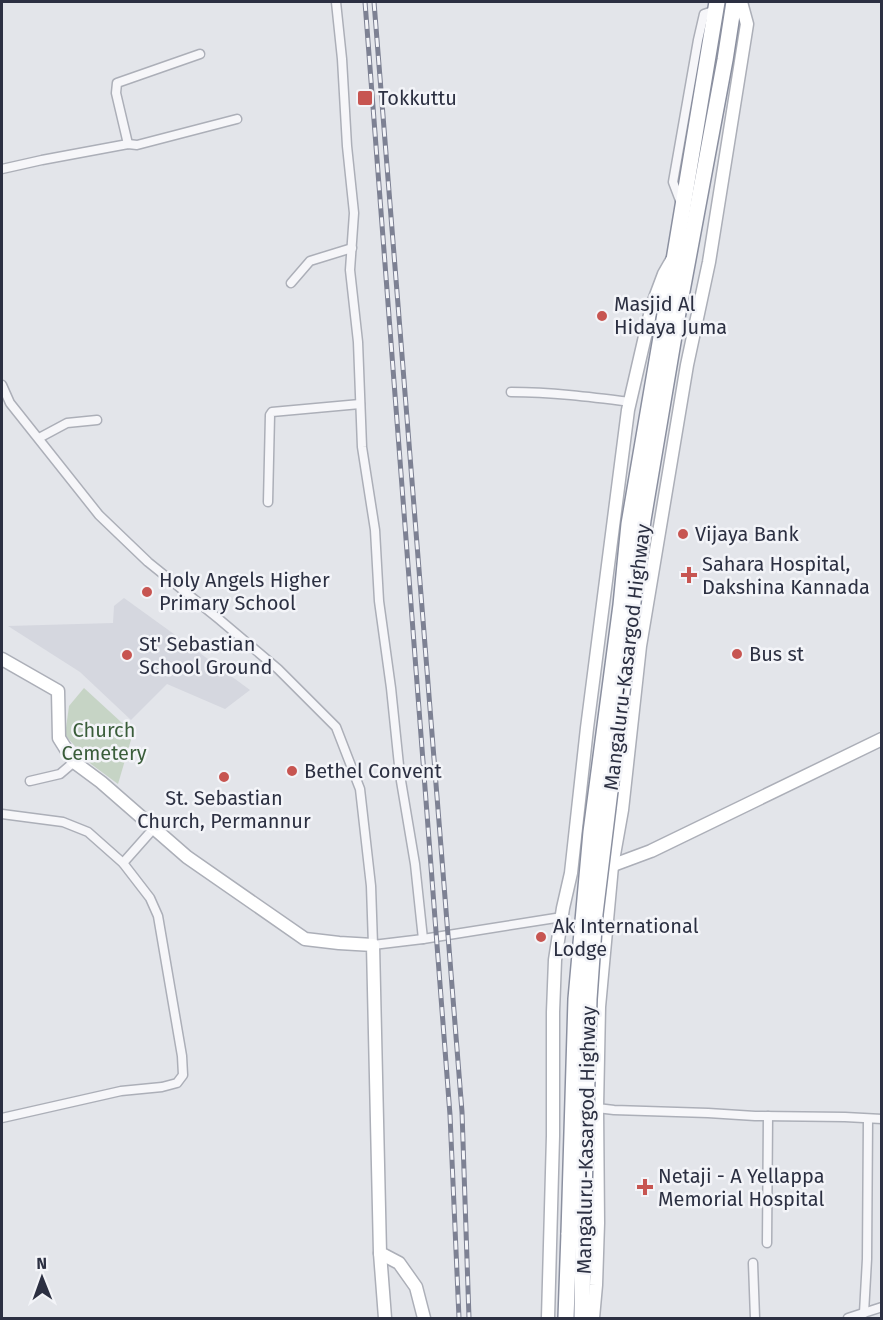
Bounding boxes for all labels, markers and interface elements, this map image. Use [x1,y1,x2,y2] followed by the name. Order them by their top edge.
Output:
[378,86,457,110] place label: Tokkuttu
[356,89,374,107] marker: Tokkuttu
[614,292,727,339] place label: Masjid Al Hidaya Juma
[595,309,609,323] marker: Masjid Al Hidaya Juma
[599,522,655,792] street label: Mangaluru-Kasargod Highway
[695,522,799,546] place label: Vijaya Bank
[676,527,690,541] marker: Vijaya Bank
[702,552,870,599] place label: Sahara Hospital, Dakshina Kannada
[680,566,698,584] marker: Sahara Hospital, Dakshina Kannada
[159,568,330,615] place label: Holy Angels Higher Primary School
[140,585,154,599] marker: Holy Angels Higher Primary School
[139,632,272,679] place label: St' Sebastian School Ground
[749,642,805,666] place label: Bus st
[730,647,744,661] marker: Bus st
[120,648,134,662] marker: St' Sebastian School Ground
[61,718,147,765] park label: Church Cemetery
[304,759,442,783] place label: Bethel Convent
[285,764,299,778] marker: Bethel Convent
[217,770,231,784] marker: St. Sebastian Church, Permannur
[137,786,311,833] place label: St. Sebastian Church, Permannur
[553,914,699,961] place label: Ak International Lodge
[534,930,548,944] marker: Ak International Lodge
[572,1005,600,1274] street label: Mangaluru-Kasargod Highway
[658,1164,825,1211] place label: Netaji - A Yellappa Memorial Hospital
[636,1178,654,1196] marker: Netaji - A Yellappa Memorial Hospital
[12,1248,72,1308] north arrow
[36,1254,47,1273] text: N

